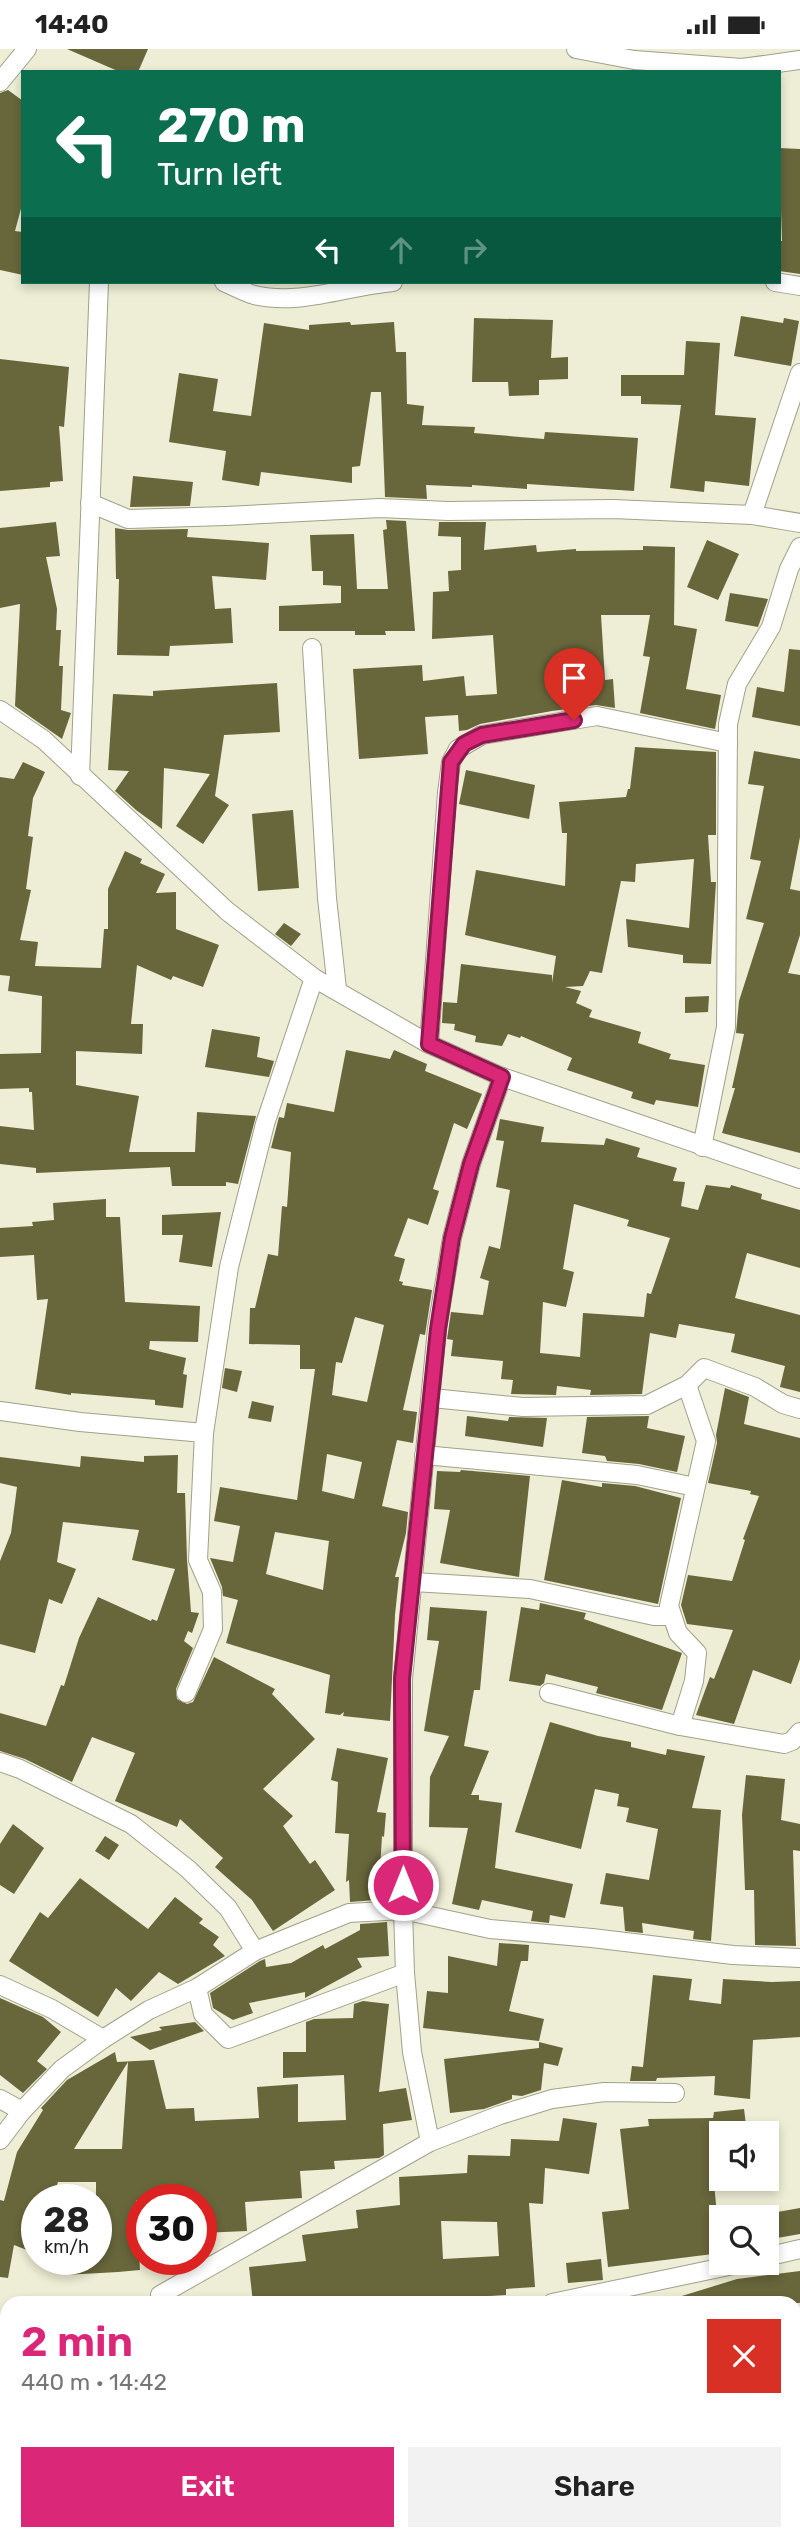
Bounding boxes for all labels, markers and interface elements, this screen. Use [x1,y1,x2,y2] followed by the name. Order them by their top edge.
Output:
[35,9,109,40] text: 14:40
[157,96,306,154] text: 270 m
[42,98,133,189] icon: left
[157,155,282,193] text: Turn left
[309,231,347,269] icon: left
[382,231,420,269] icon: ahead
[455,231,493,269] icon: right
[544,648,604,720] pin
[555,659,593,697] icon: arrive
[366,1848,440,1922] position arrow
[709,2121,779,2275] map controls
[709,2121,779,2191] button: sound
[126,2184,217,2275] speed limit sign: 30
[43,2199,90,2241] text: 28
[709,2205,779,2275] button: search
[44,2236,89,2258] text: km/h
[21,2317,133,2367] text: 2 min
[707,2319,781,2393] button: close
[21,2368,167,2396] text: 440 m · 14:42
[21,2447,394,2527] button: Exit
[408,2447,781,2527] button: Share

